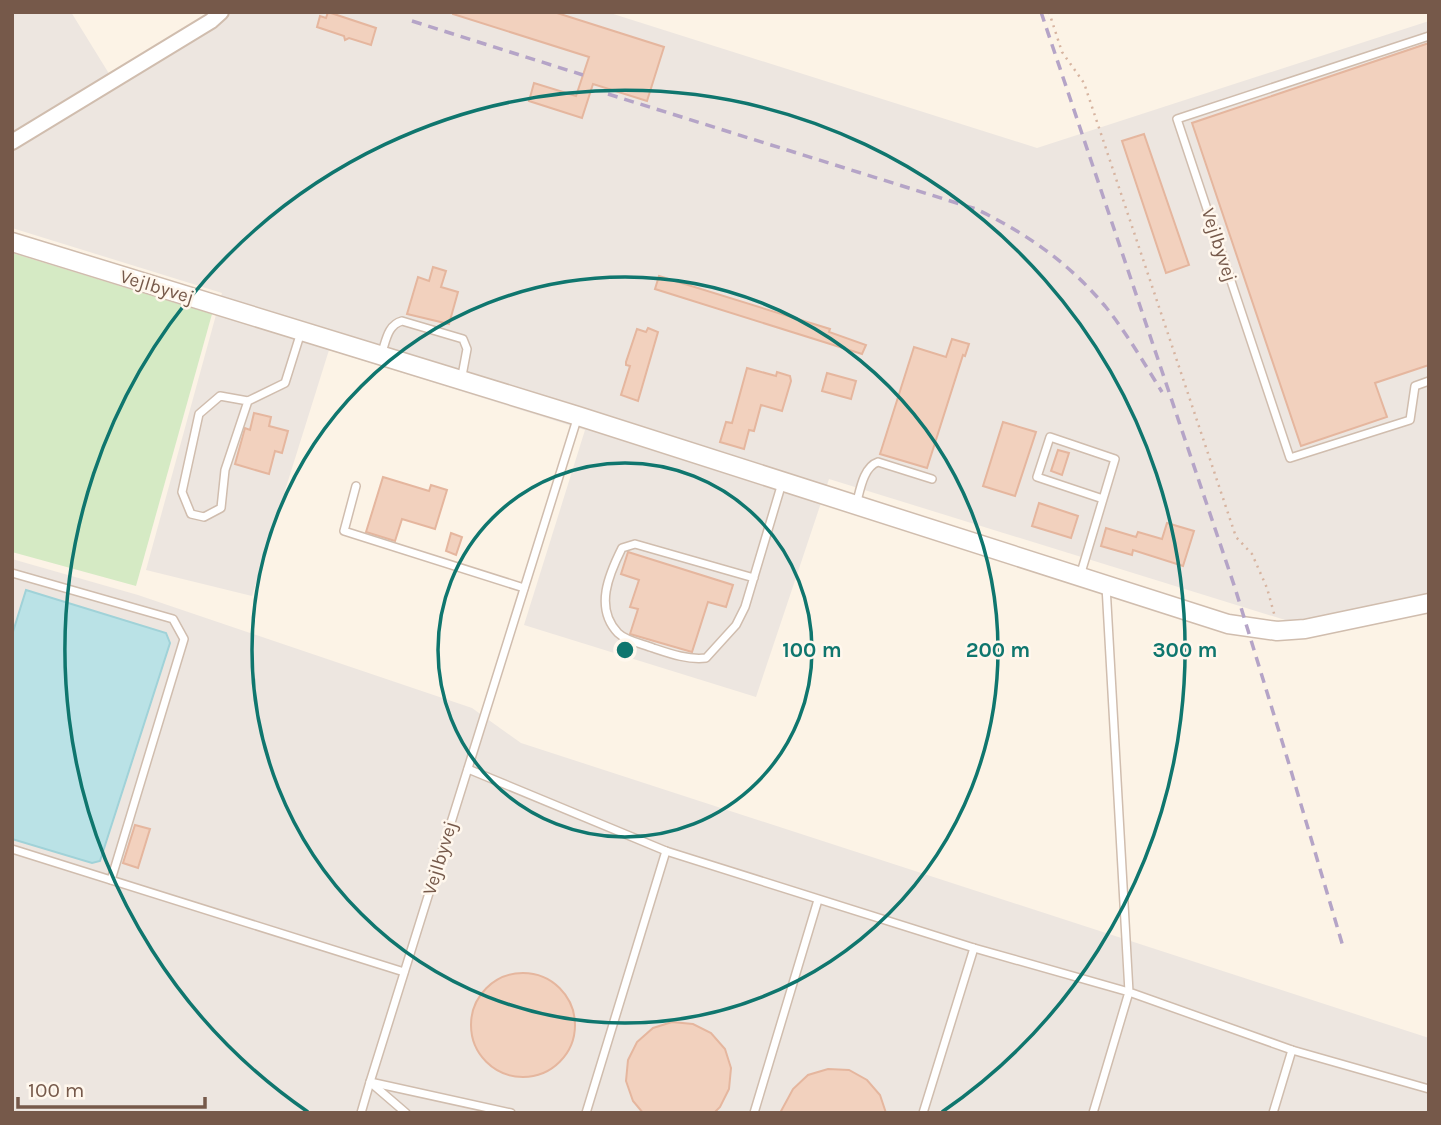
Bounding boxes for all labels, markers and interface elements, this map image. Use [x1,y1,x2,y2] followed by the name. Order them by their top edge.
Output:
[1197,205,1241,285] street label: Vejlbyvej
[117,265,197,309] street label: Vejlbyvej
[613,638,637,662] centre of rings
[782,638,842,662] text: 100 m
[966,638,1030,662] text: 200 m
[1153,638,1217,662] text: 300 m
[418,818,462,898] street label: Vejlbyvej
[18,1066,205,1110] scale bar
[28,1078,85,1102] text: 100 m

